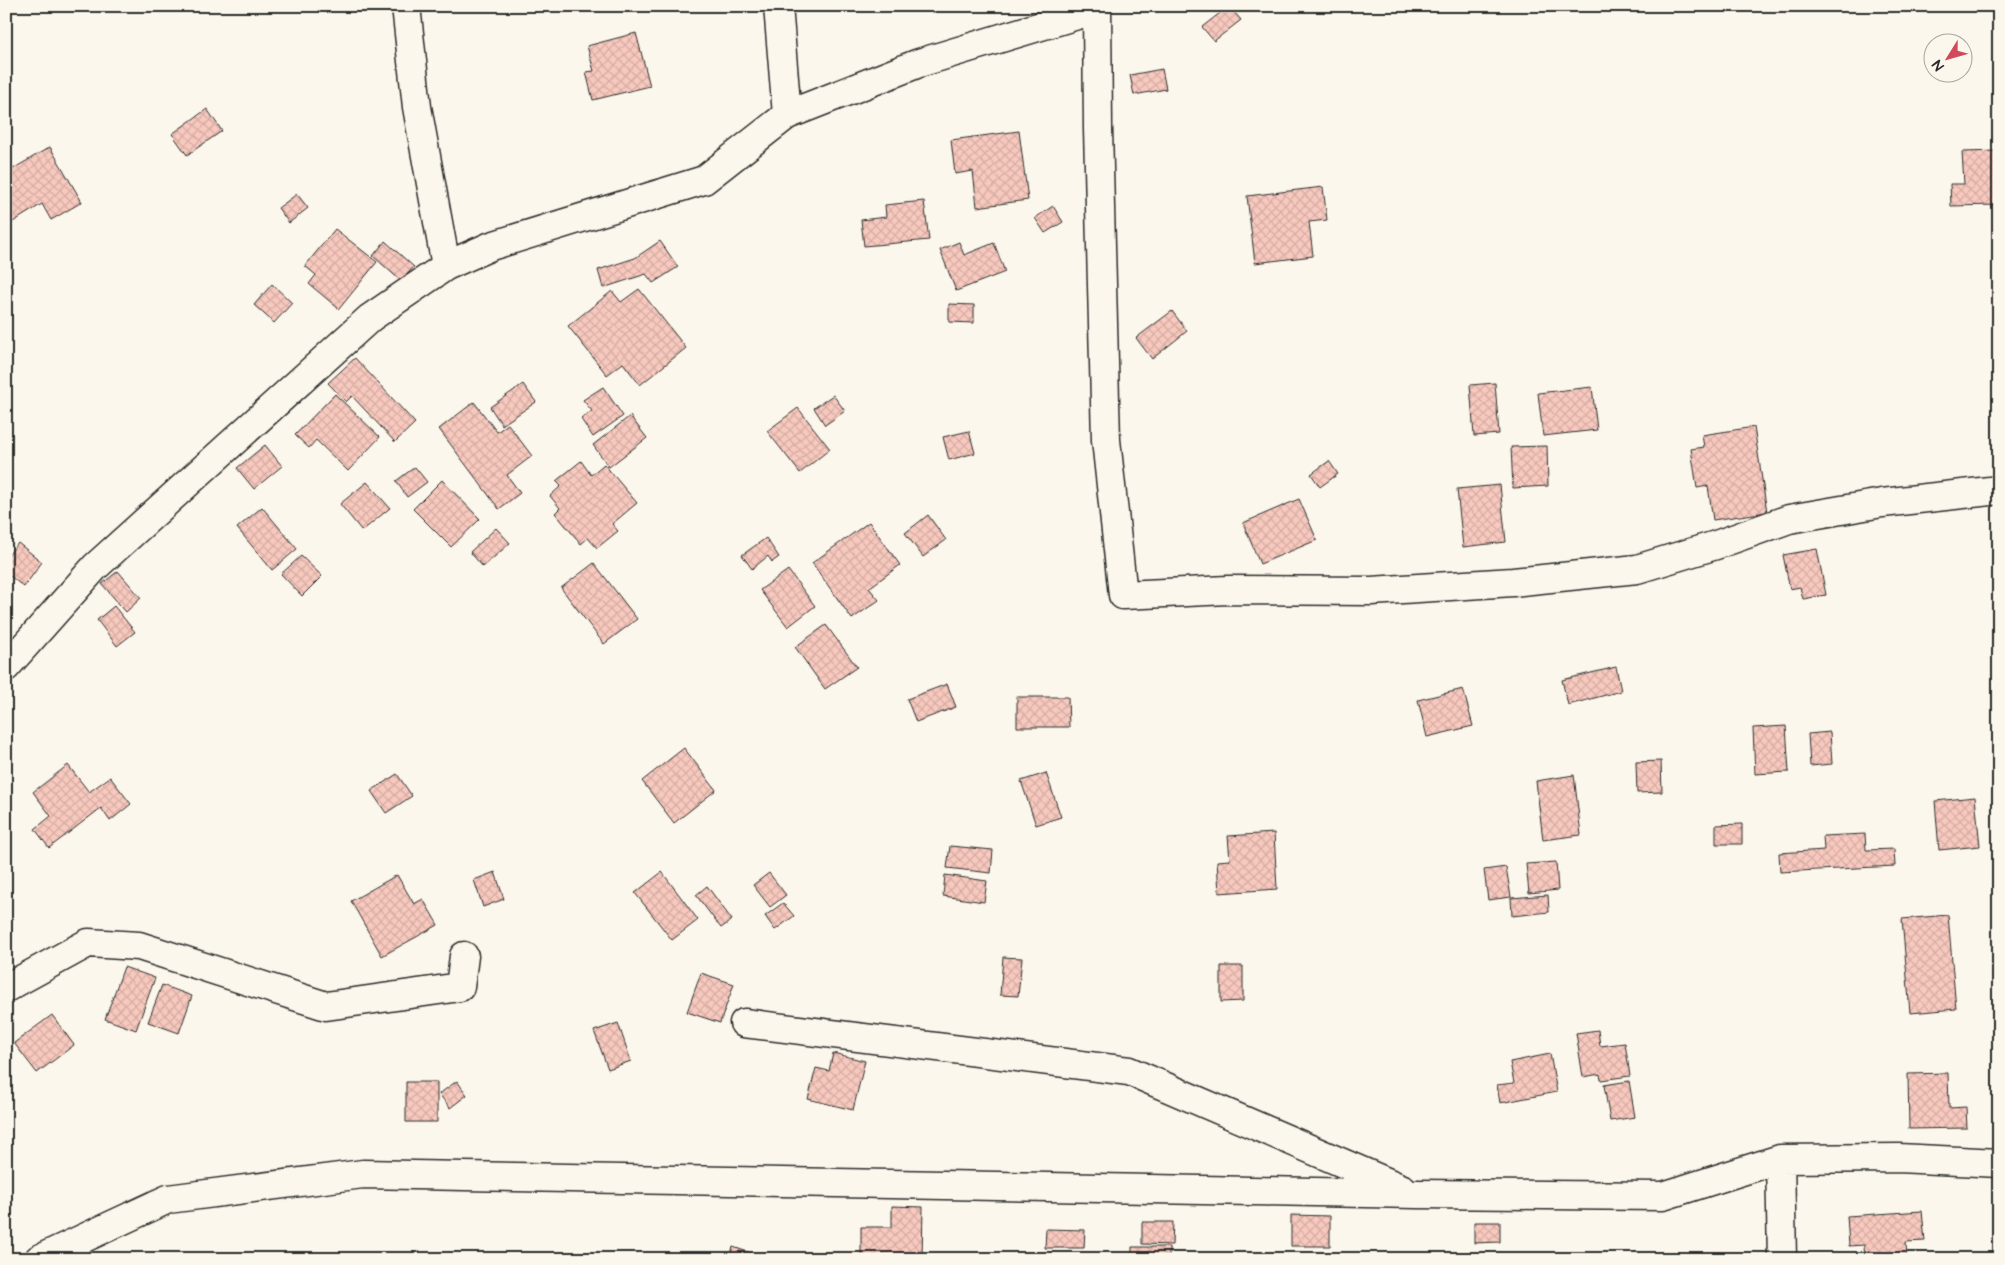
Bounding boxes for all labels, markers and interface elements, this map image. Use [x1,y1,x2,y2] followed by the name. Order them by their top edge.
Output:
[1922,32,1972,82] north arrow
[1928,56,1949,75] text: N

